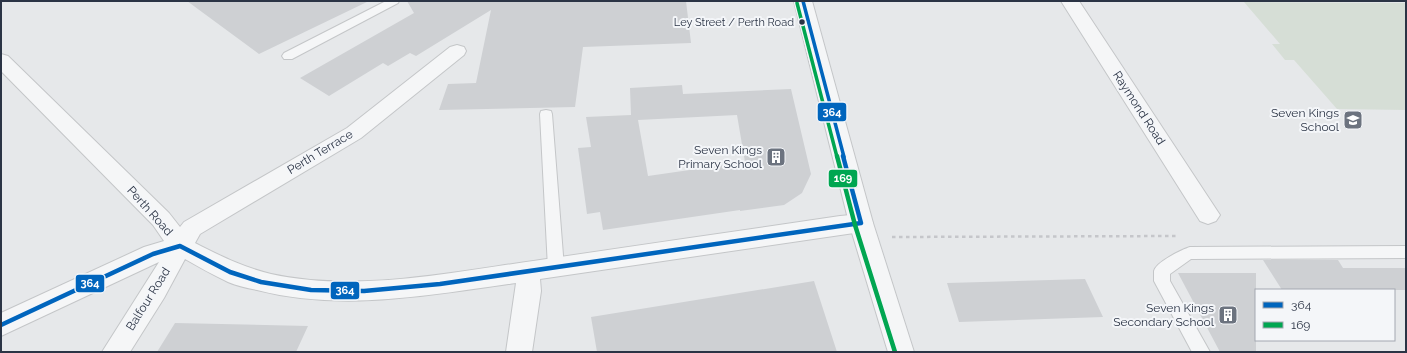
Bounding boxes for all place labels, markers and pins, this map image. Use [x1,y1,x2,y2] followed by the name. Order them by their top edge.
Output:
[674,16,794,29] place label: Ley Street / Perth Road
[797,17,807,27] marker: Ley Street / Perth Road
[1271,106,1340,134] place label: Seven Kings School
[1342,109,1364,131] school or university icon: Seven Kings School
[678,143,763,171] place label: Seven Kings Primary School
[765,146,787,168] building icon: Seven Kings Primary School
[1113,301,1215,329] place label: Seven Kings Secondary School
[1217,304,1239,326] building icon: Seven Kings Secondary School

